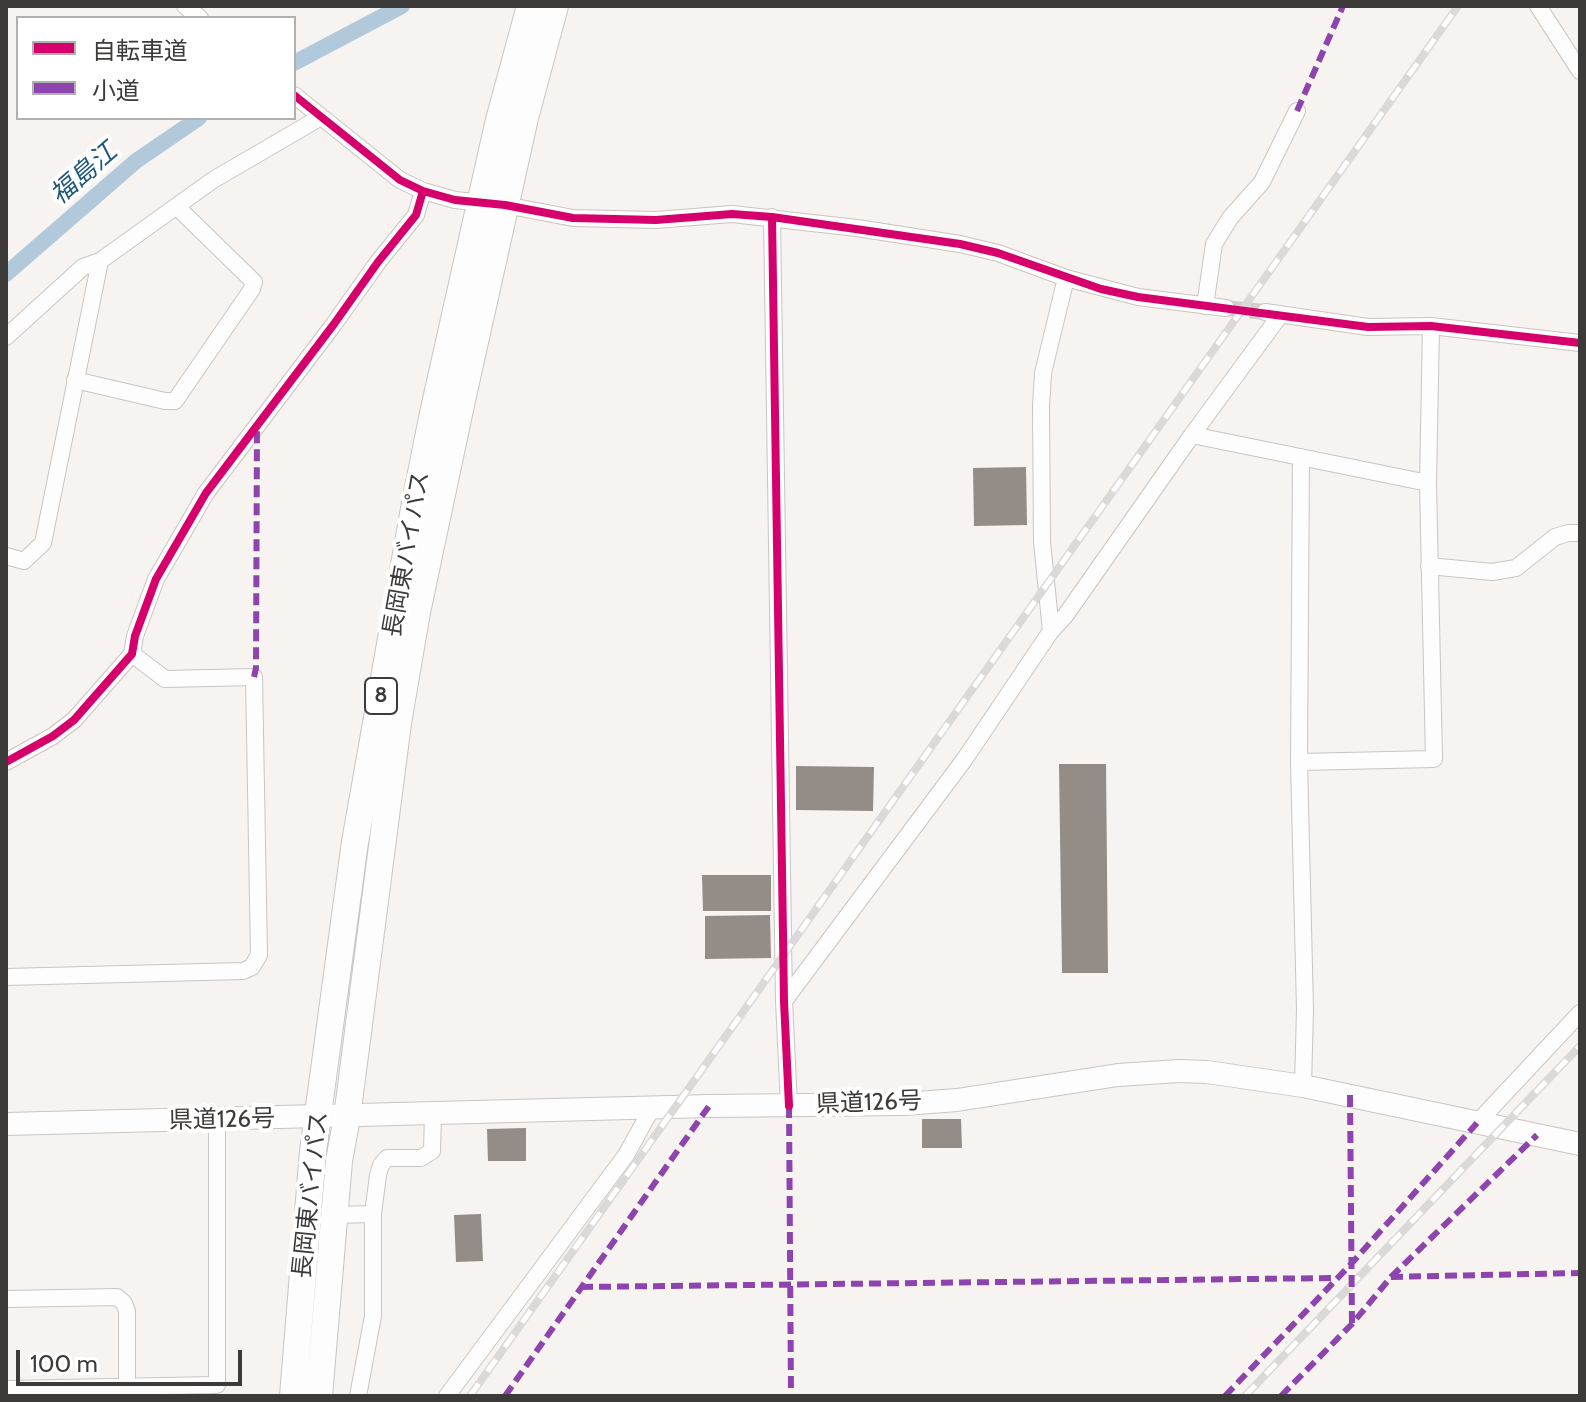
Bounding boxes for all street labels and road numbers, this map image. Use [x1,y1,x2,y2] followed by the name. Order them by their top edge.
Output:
[378,469,436,639] street label: 長岡東バイパス
[365,678,397,714] road number: 8
[816,1087,922,1119] street label: 県道126号
[169,1105,275,1135] street label: 県道126号
[288,1110,334,1280] street label: 長岡東バイパス

